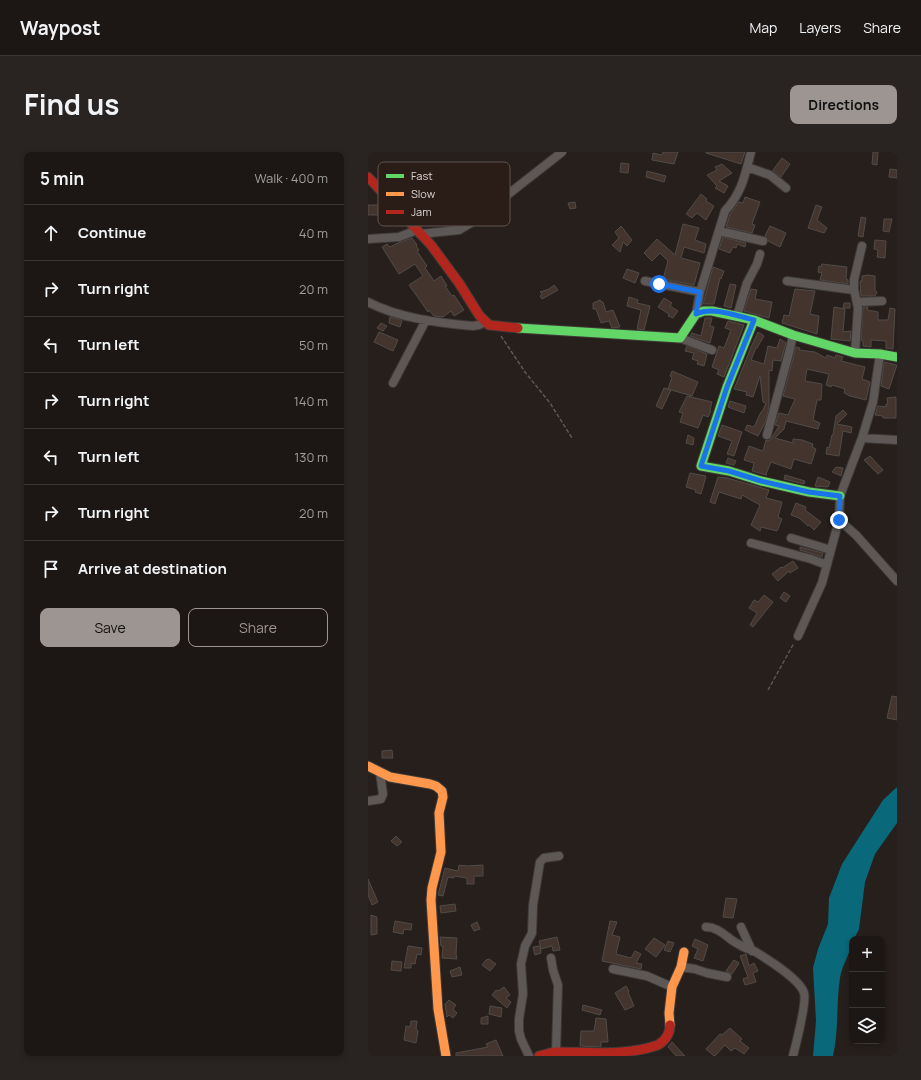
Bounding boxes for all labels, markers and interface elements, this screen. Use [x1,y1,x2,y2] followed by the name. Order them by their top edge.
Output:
[20,15,100,41] text: Waypost
[749,18,777,37] text: Map
[799,18,841,37] text: Layers
[863,18,901,37] text: Share
[24,85,119,123] text: Find us
[790,85,897,124] button: Directions
[378,162,510,226] legend
[40,167,84,190] text: 5 min
[411,168,433,183] text: Fast
[254,169,328,187] text: Walk · 400 m
[411,186,436,201] text: Slow
[411,204,432,219] text: Jam
[40,222,62,244] icon: ahead
[78,222,146,243] text: Continue
[299,224,328,242] text: 40 m
[650,275,668,293] route start
[40,278,62,300] icon: right
[78,278,149,299] text: Turn right
[299,280,328,298] text: 20 m
[40,334,62,356] icon: left
[78,334,140,355] text: Turn left
[299,336,328,354] text: 50 m
[40,390,62,412] icon: right
[78,390,149,411] text: Turn right
[294,392,328,410] text: 140 m
[40,446,62,468] icon: left
[78,446,140,467] text: Turn left
[294,448,328,466] text: 130 m
[40,502,62,524] icon: right
[78,502,149,523] text: Turn right
[299,504,328,522] text: 20 m
[830,511,848,529] route end
[40,558,62,580] icon: arrive
[78,558,227,579] text: Arrive at destination
[40,608,180,647] button: Save
[188,608,328,647] button: Share
[849,936,885,1044] map controls
[849,936,885,972] button: +
[849,972,885,1008] button: −
[849,1008,885,1044] button: layers

